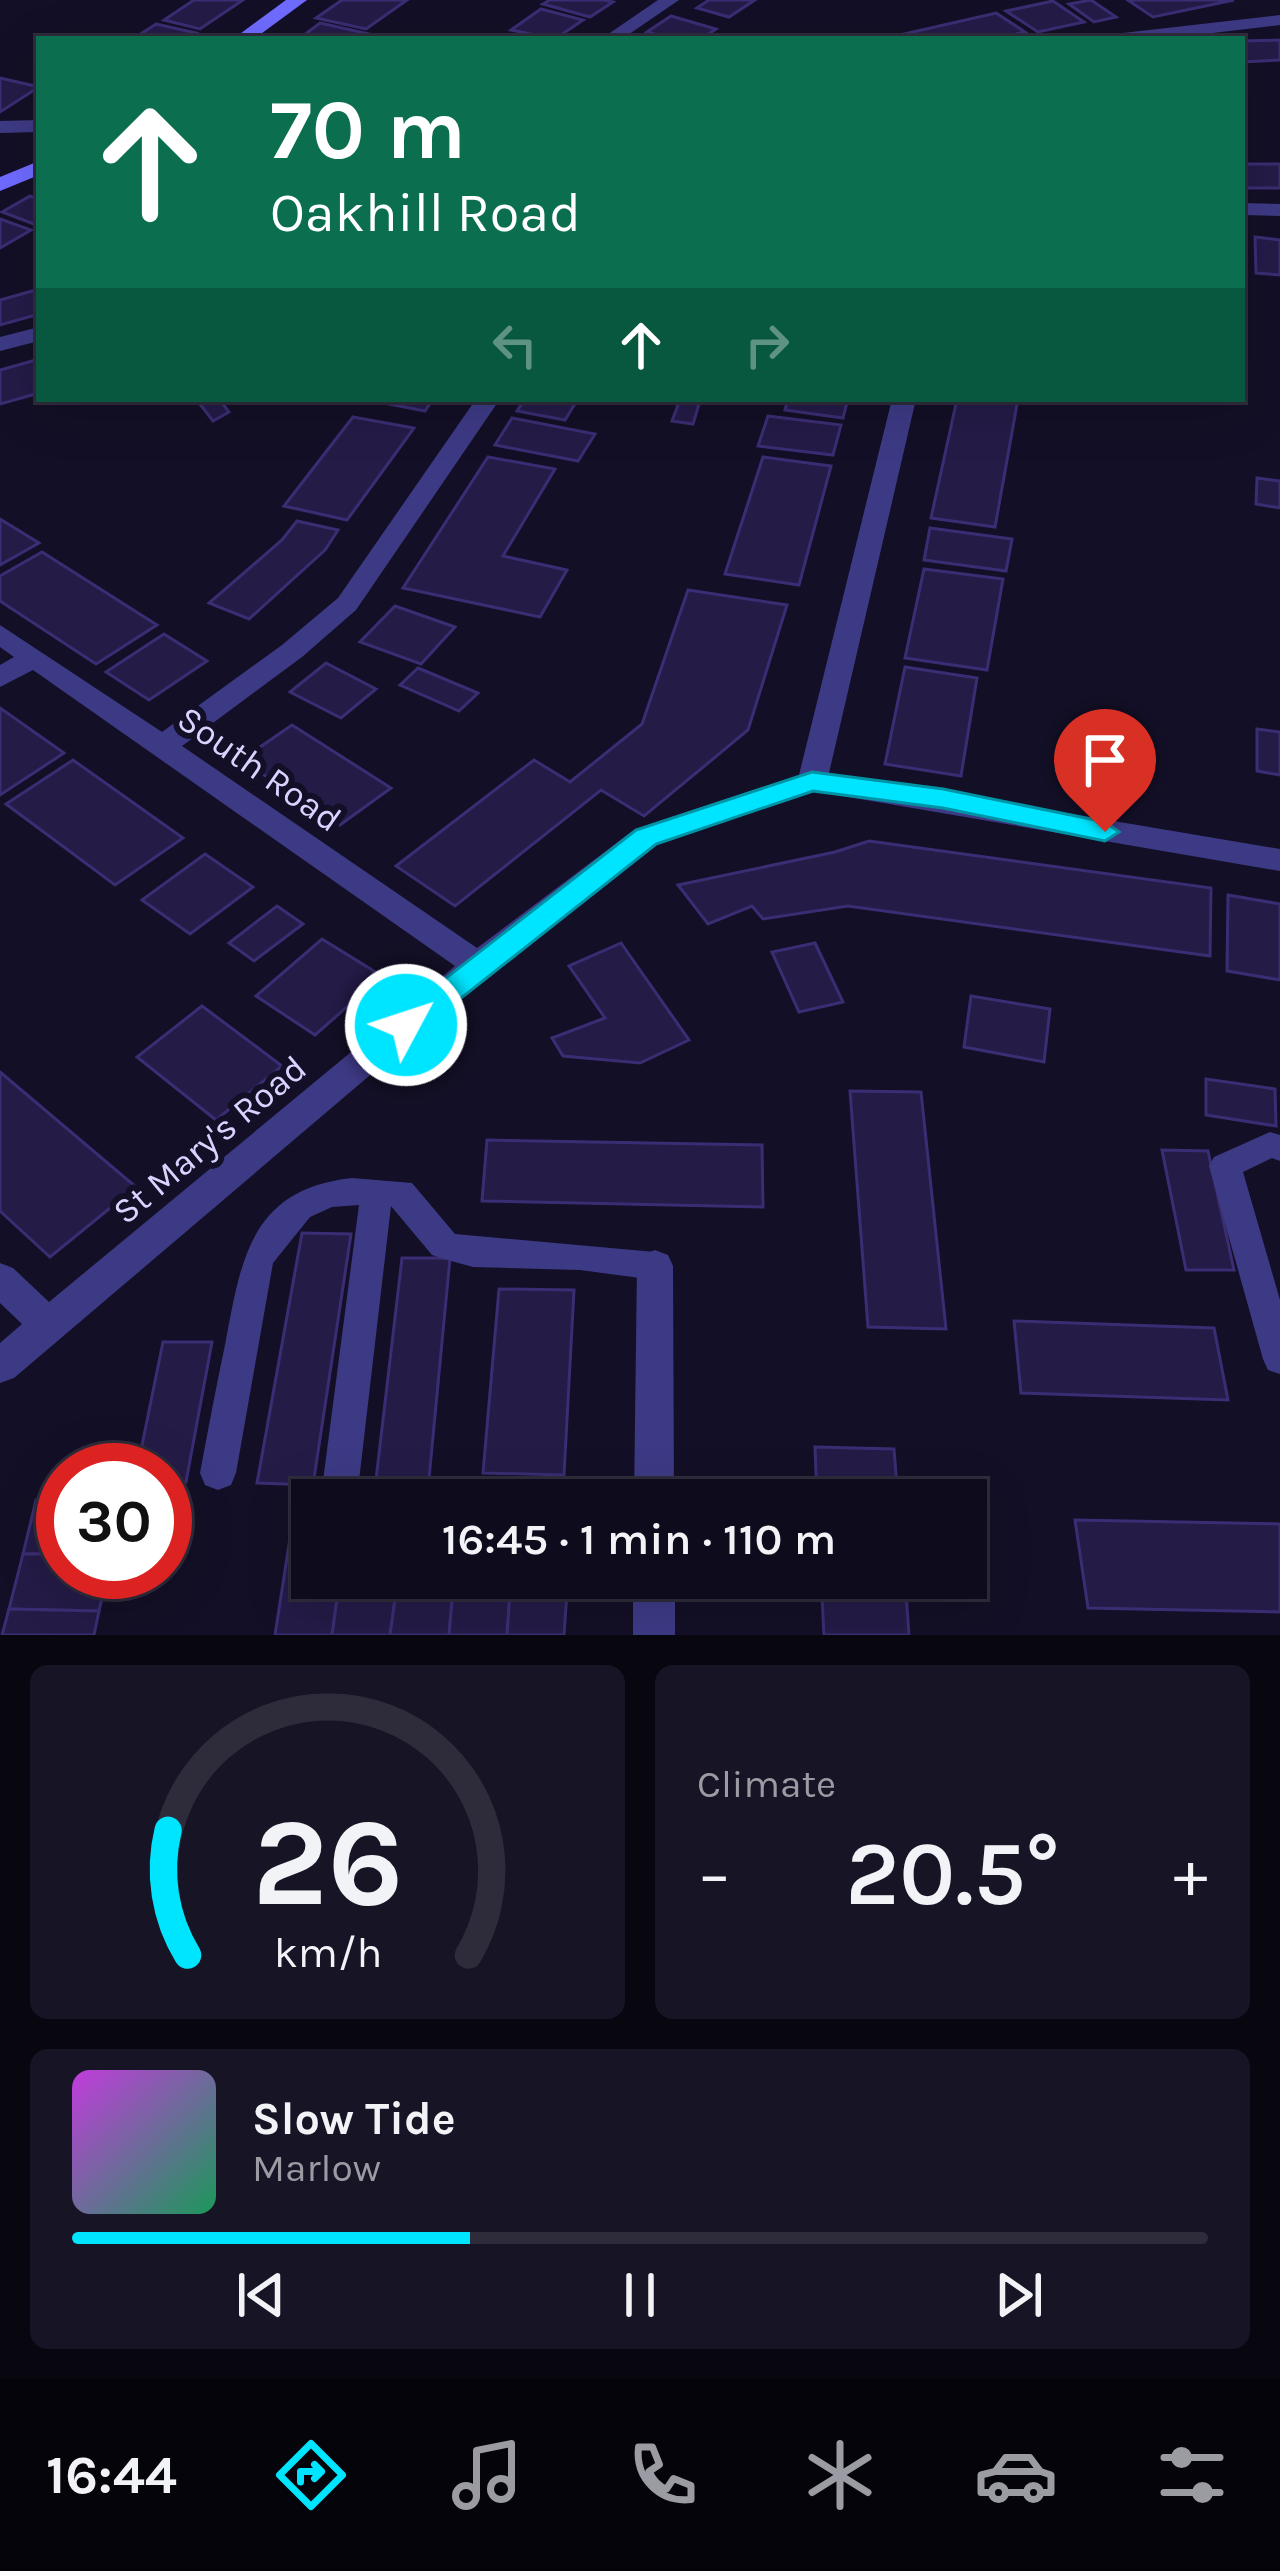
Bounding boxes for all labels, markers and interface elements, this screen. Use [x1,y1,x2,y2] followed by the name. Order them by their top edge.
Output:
[270,81,466,179] text: 70 m
[72,84,228,240] icon: ahead
[270,181,581,245] text: Oakhill Road
[482,312,548,378] icon: left
[608,312,674,378] icon: ahead
[734,312,800,378] icon: right
[170,697,349,840] street label: South Road
[1054,709,1156,832] pin
[1072,727,1138,793] icon: arrive
[343,962,469,1088] position arrow
[105,1047,315,1233] street label: St Mary's Road
[36,1443,192,1599] speed limit sign: 30
[442,1513,836,1565] text: 16:45 · 1 min · 110 m
[697,1761,836,1807] text: Climate
[252,1790,403,1935] text: 26
[846,1821,1059,1927] text: 20.5°
[697,1835,732,1913] text: −
[1173,1835,1208,1913] text: +
[273,1928,382,1978] text: km/h
[252,2093,456,2145] text: Slow Tide
[252,2145,381,2191] text: Marlow
[228,2262,294,2328] icon: previous
[607,2262,673,2328] icon: pause
[986,2262,1052,2328] icon: next
[269,2433,353,2517] icon: directions
[445,2433,529,2517] icon: music
[621,2433,705,2517] icon: phone
[798,2433,882,2517] icon: climate
[974,2433,1058,2517] icon: car
[1150,2433,1234,2517] icon: filters
[46,2443,177,2507] text: 16:44

